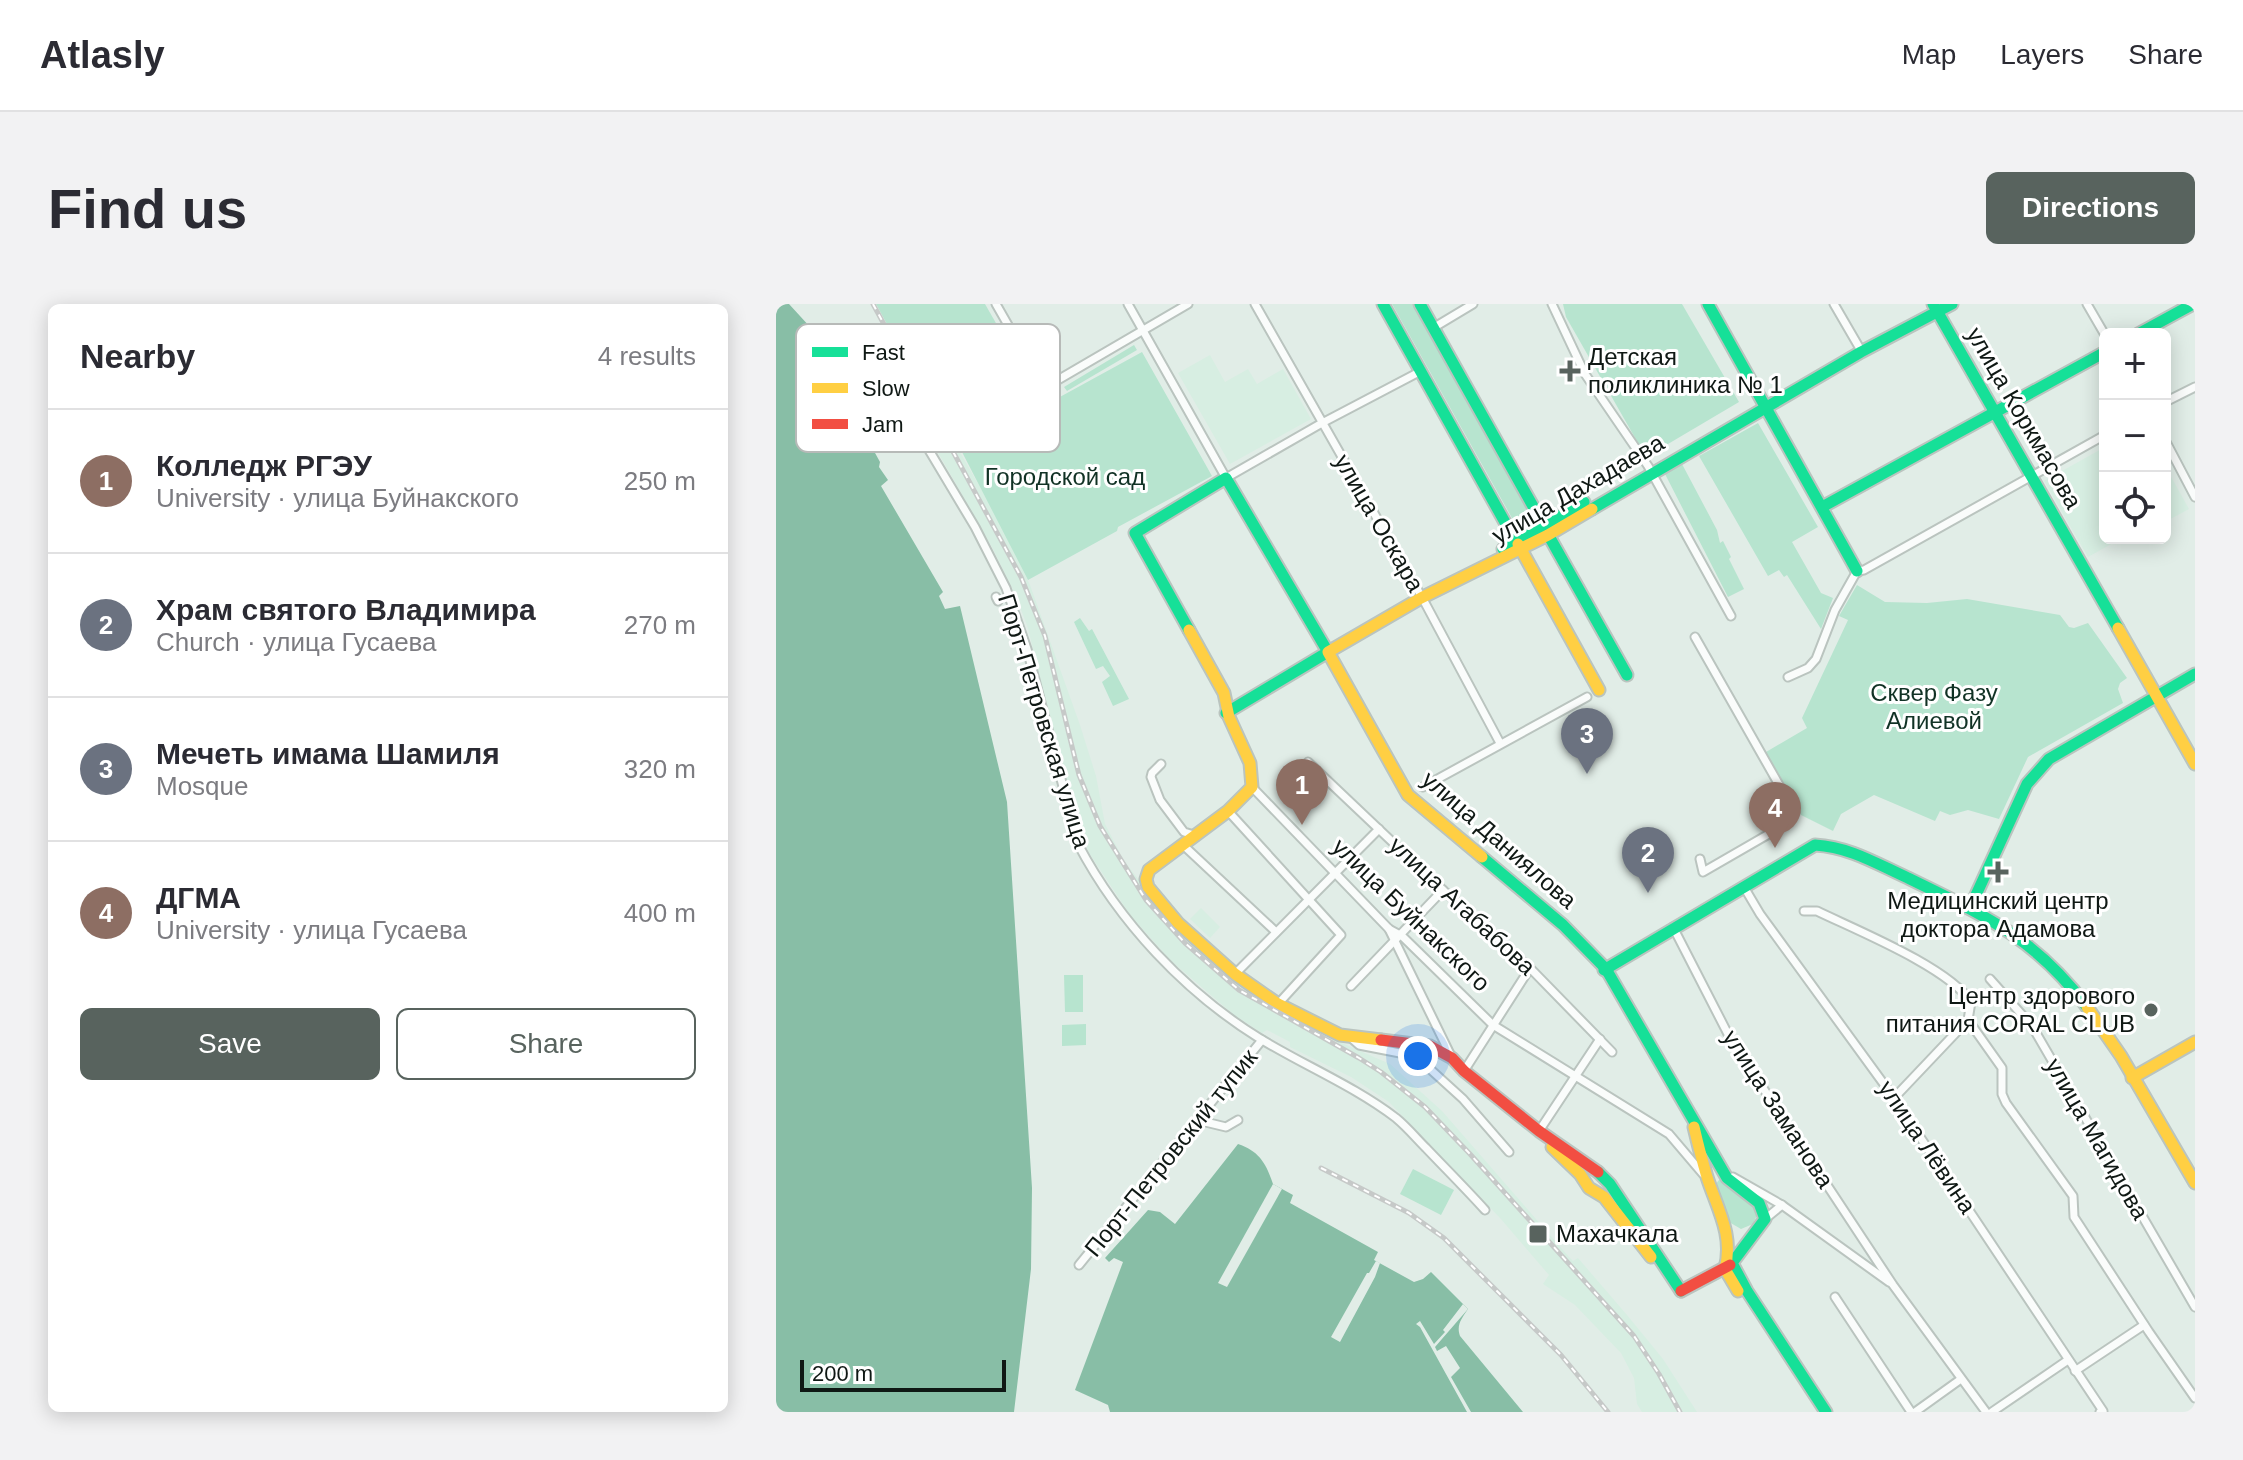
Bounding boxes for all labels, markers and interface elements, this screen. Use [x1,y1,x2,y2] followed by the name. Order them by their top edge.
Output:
[40,34,165,76] text: Atlasly
[1902,39,1956,70] text: Map
[2000,39,2084,70] text: Layers
[2128,39,2203,70] text: Share
[1986,172,2195,244] button: Directions
[48,177,247,240] text: Find us
[1961,322,2088,514] street label: улица Коркмасова
[796,324,1060,452] legend
[2099,328,2171,544] map controls
[2099,328,2171,400] button: +
[80,337,195,375] text: Nearby
[862,340,905,365] text: Fast
[598,341,696,371] text: 4 results
[1588,343,1783,398] place label: Детская поликлиника № 1
[1559,360,1581,382] marker: Детская поликлиника № 1
[862,376,910,401] text: Slow
[2099,400,2171,472] button: −
[862,412,904,437] text: Jam
[1487,428,1669,549] street label: улица Дахадаева
[156,449,372,482] text: Колледж РГЭУ
[1329,449,1430,597] street label: улица Оскара
[985,463,1145,490] park label: Городской сад
[99,466,113,496] text: 1
[624,466,696,496] text: 250 m
[2099,472,2171,544] button: locate
[156,483,519,513] text: University · улица Буйнакского
[993,590,1096,852] street label: Порт-Петровская улица
[156,593,536,626] text: Храм святого Владимира
[99,610,113,640] text: 2
[624,610,696,640] text: 270 m
[156,627,437,657] text: Church · улица Гусаева
[1870,679,1998,734] park label: Сквер Фазу Алиевой
[1561,708,1613,774] pin: 3
[156,737,500,770] text: Мечеть имама Шамиля
[99,754,113,784] text: 3
[624,754,696,784] text: 320 m
[1276,759,1328,825] pin: 1
[1417,765,1582,914] street label: улица Даниялова
[156,771,249,801] text: Mosque
[1749,782,1801,848] pin: 4
[1622,827,1674,893] pin: 2
[1384,831,1541,981] street label: улица Агабабова
[1327,833,1496,997] street label: улица Буйнакского
[1987,861,2009,883] marker: Медицинский центр доктора Адамова
[156,881,241,914] text: ДГМА
[1887,887,2109,942] place label: Медицинский центр доктора Адамова
[99,898,113,928] text: 4
[624,898,696,928] text: 400 m
[156,915,467,945] text: University · улица Гусаева
[1886,982,2135,1037] place label: Центр здорового питания CORAL CLUB
[2142,1001,2160,1019] marker: Центр здорового питания CORAL CLUB
[80,1008,380,1080] button: Save
[396,1008,696,1080] button: Share
[1717,1025,1840,1193] street label: улица Заманова
[1398,1036,1438,1076] your location
[1079,1043,1263,1262] street label: Порт-Петровский тупик
[2040,1053,2155,1225] street label: улица Магидова
[1873,1075,1982,1219] street label: улица Лёвина
[1556,1220,1679,1247] place label: Махачкала
[1527,1223,1549,1245] marker: Махачкала
[800,1356,1006,1392] scale bar
[812,1361,873,1386] text: 200 m

